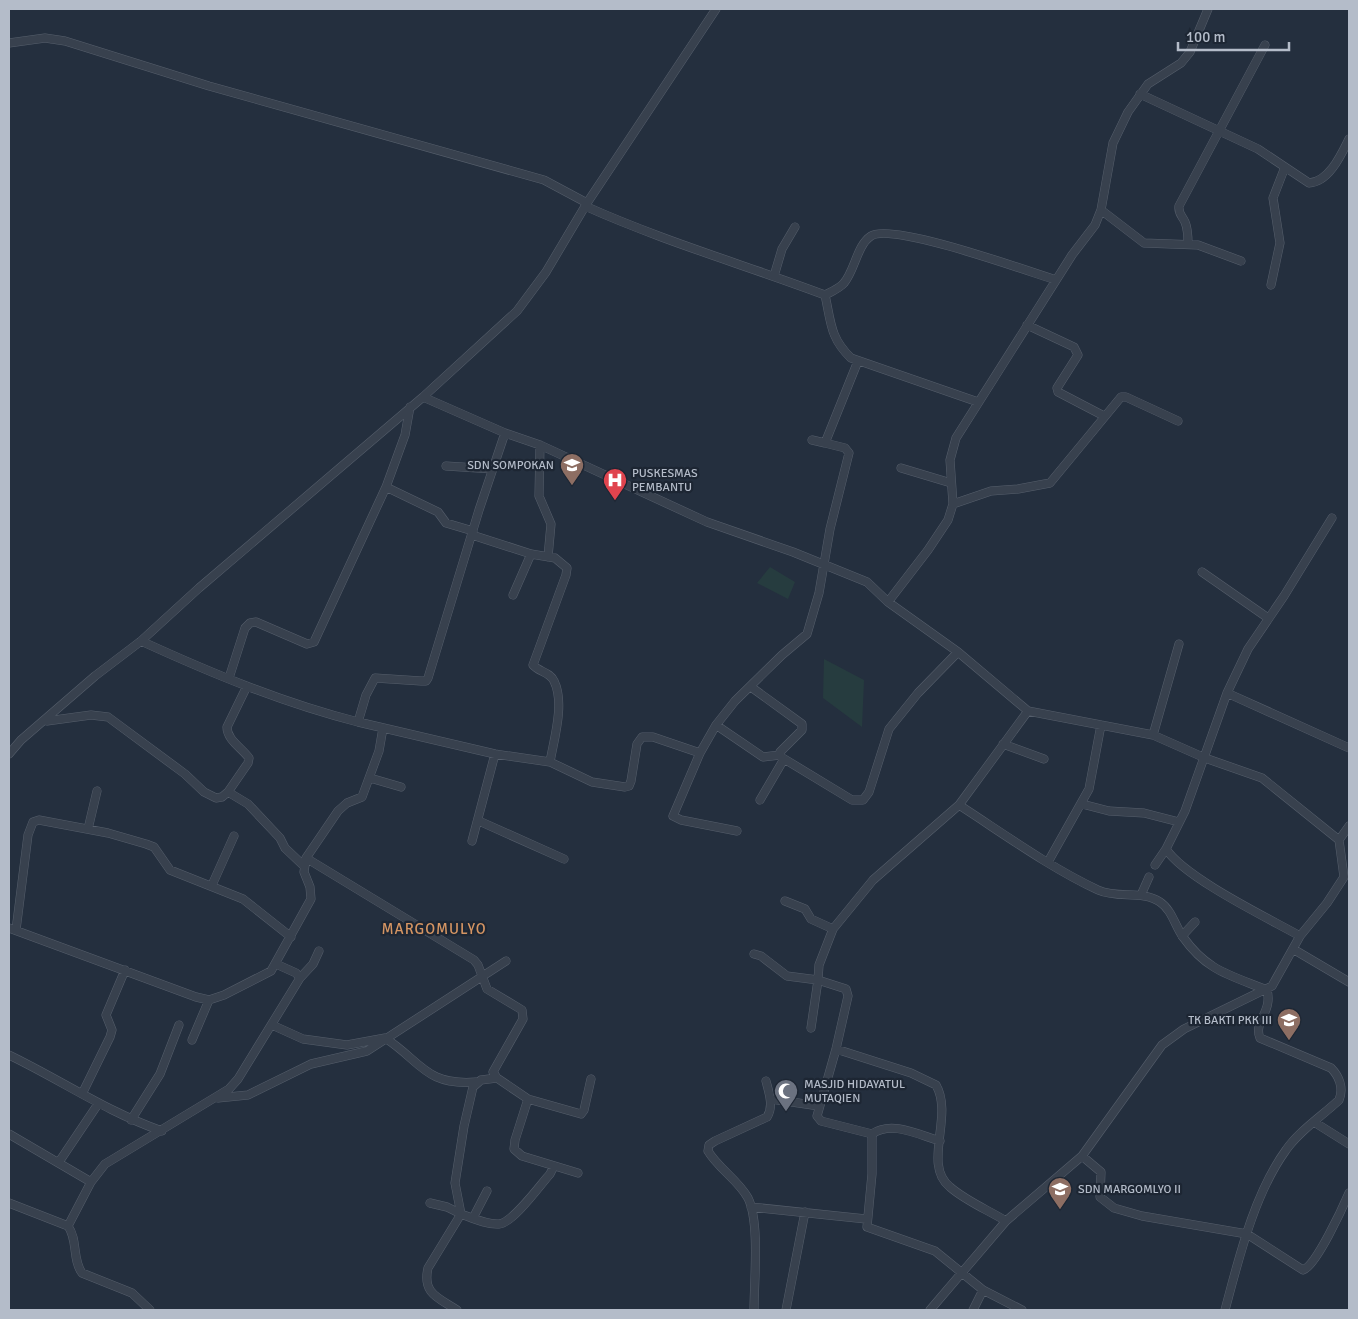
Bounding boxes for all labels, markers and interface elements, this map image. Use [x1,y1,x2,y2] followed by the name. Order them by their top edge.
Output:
[1178,20,1289,52] scale bar
[1186,28,1226,46] text: 100 m
[559,452,585,486] school or university icon: SDN SOMPOKAN
[467,458,554,473] place label: SDN SOMPOKAN
[632,466,698,495] place label: PUSKESMAS PEMBANTU
[602,467,628,501] hospital icon: PUSKESMAS PEMBANTU
[381,920,487,938] district label: MARGOMULYO
[1276,1007,1302,1041] school or university icon: TK BAKTI PKK III
[1188,1013,1272,1028] place label: TK BAKTI PKK III
[804,1077,905,1106] place label: MASJID HIDAYATUL MUTAQIEN
[773,1078,799,1112] mosque icon: MASJID HIDAYATUL MUTAQIEN
[1047,1176,1073,1210] school or university icon: SDN MARGOMLYO II
[1078,1182,1181,1197] place label: SDN MARGOMLYO II

